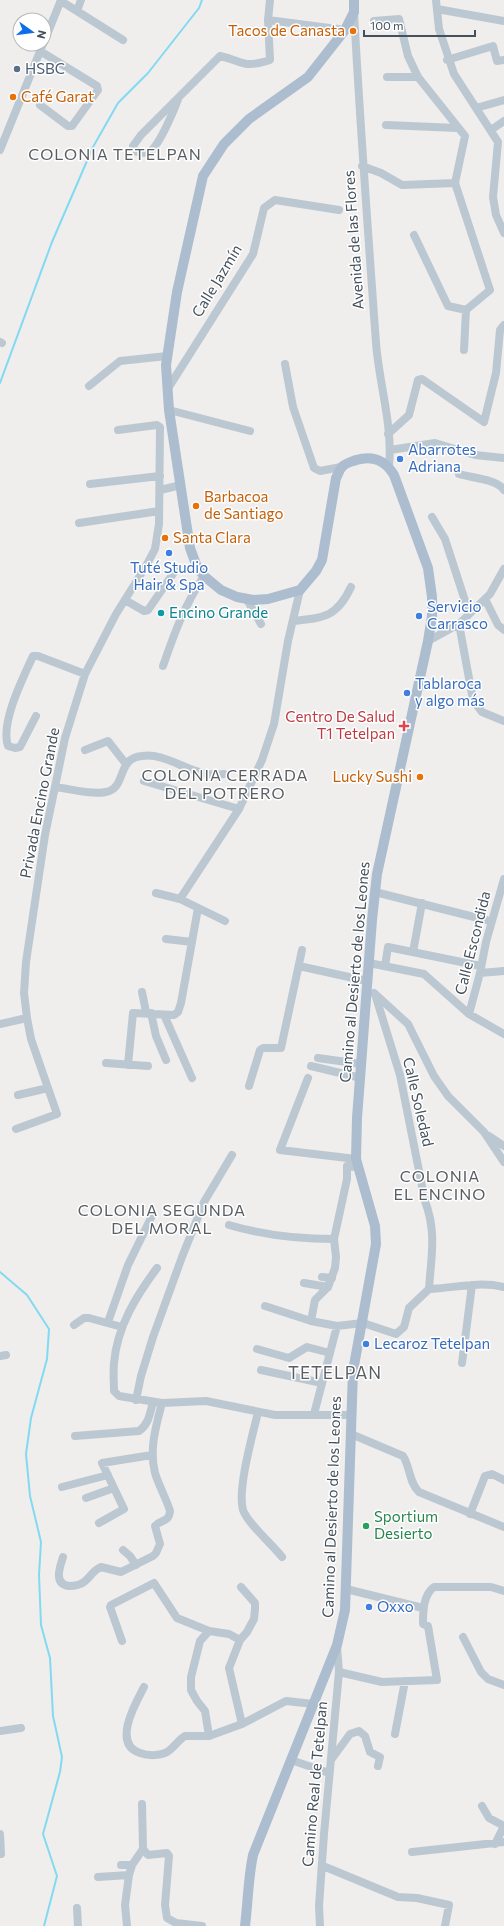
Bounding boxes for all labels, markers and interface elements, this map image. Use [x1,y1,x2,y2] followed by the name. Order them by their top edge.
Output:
[12,12,52,52] north arrow
[364,12,475,38] scale bar
[370,18,404,32] text: 100 m
[228,21,345,39] place label: Tacos de Canasta
[348,26,358,36] marker: Tacos de Canasta
[35,29,49,40] text: N
[25,59,65,77] place label: HSBC
[12,64,22,74] marker: HSBC
[21,87,94,105] place label: Café Garat
[8,92,18,102] marker: Café Garat
[28,144,202,163] district label: COLONIA TETELPAN
[339,170,367,310] street label: Avenida de las Flores
[187,241,245,320] street label: Calle Jazmín
[408,440,477,475] place label: Abarrotes Adriana
[395,454,405,464] marker: Abarrotes Adriana
[204,487,284,522] place label: Barbacoa de Santiago
[191,501,201,511] marker: Barbacoa de Santiago
[173,528,251,546] place label: Santa Clara
[160,533,170,543] marker: Santa Clara
[164,548,174,558] marker: Tuté Studio Hair & Spa
[130,558,208,593] place label: Tuté Studio Hair & Spa
[427,597,488,632] place label: Servicio Carrasco
[169,603,268,621] place label: Encino Grande
[156,608,166,618] marker: Encino Grande
[414,611,424,621] marker: Servicio Carrasco
[415,674,485,709] place label: Tablaroca y algo más
[402,688,412,698] marker: Tablaroca y algo más
[285,707,395,742] place label: Centro De Salud T1 Tetelpan
[398,720,410,732] marker: Centro De Salud T1 Tetelpan
[16,726,62,880] street label: Privada Encino Grande
[142,765,308,802] district label: COLONIA CERRADA DEL POTRERO
[332,767,412,785] place label: Lucky Sushi
[415,772,425,782] marker: Lucky Sushi
[335,860,373,1083] street label: Camino al Desierto de los Leones
[450,889,494,996] street label: Calle Escondida
[400,1055,438,1148] street label: Calle Soledad
[394,1166,486,1203] district label: COLONIA EL ENCINO
[78,1200,246,1237] district label: COLONIA SEGUNDA DEL MORAL
[374,1334,490,1352] place label: Lecaroz Tetelpan
[361,1339,371,1349] marker: Lecaroz Tetelpan
[288,1362,382,1383] district label: TETELPAN
[318,1396,344,1618] street label: Camino al Desierto de los Leones
[374,1507,438,1542] place label: Sportium Desierto
[361,1521,371,1531] marker: Sportium Desierto
[377,1597,414,1615] place label: Oxxo
[364,1602,374,1612] marker: Oxxo
[298,1700,330,1868] street label: Camino Real de Tetelpan

